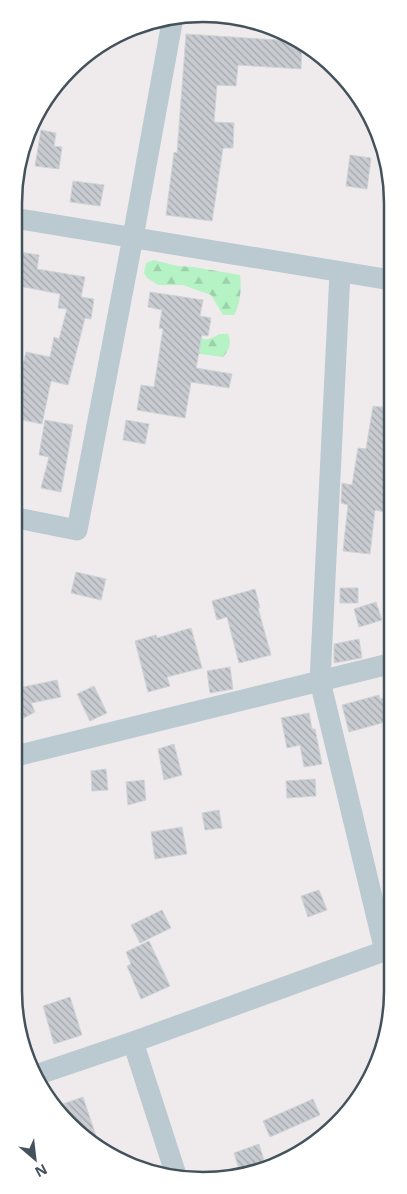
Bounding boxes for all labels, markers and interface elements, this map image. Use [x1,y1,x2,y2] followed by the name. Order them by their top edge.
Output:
[10,1134,60,1184] north arrow
[32,1160,51,1182] text: N

